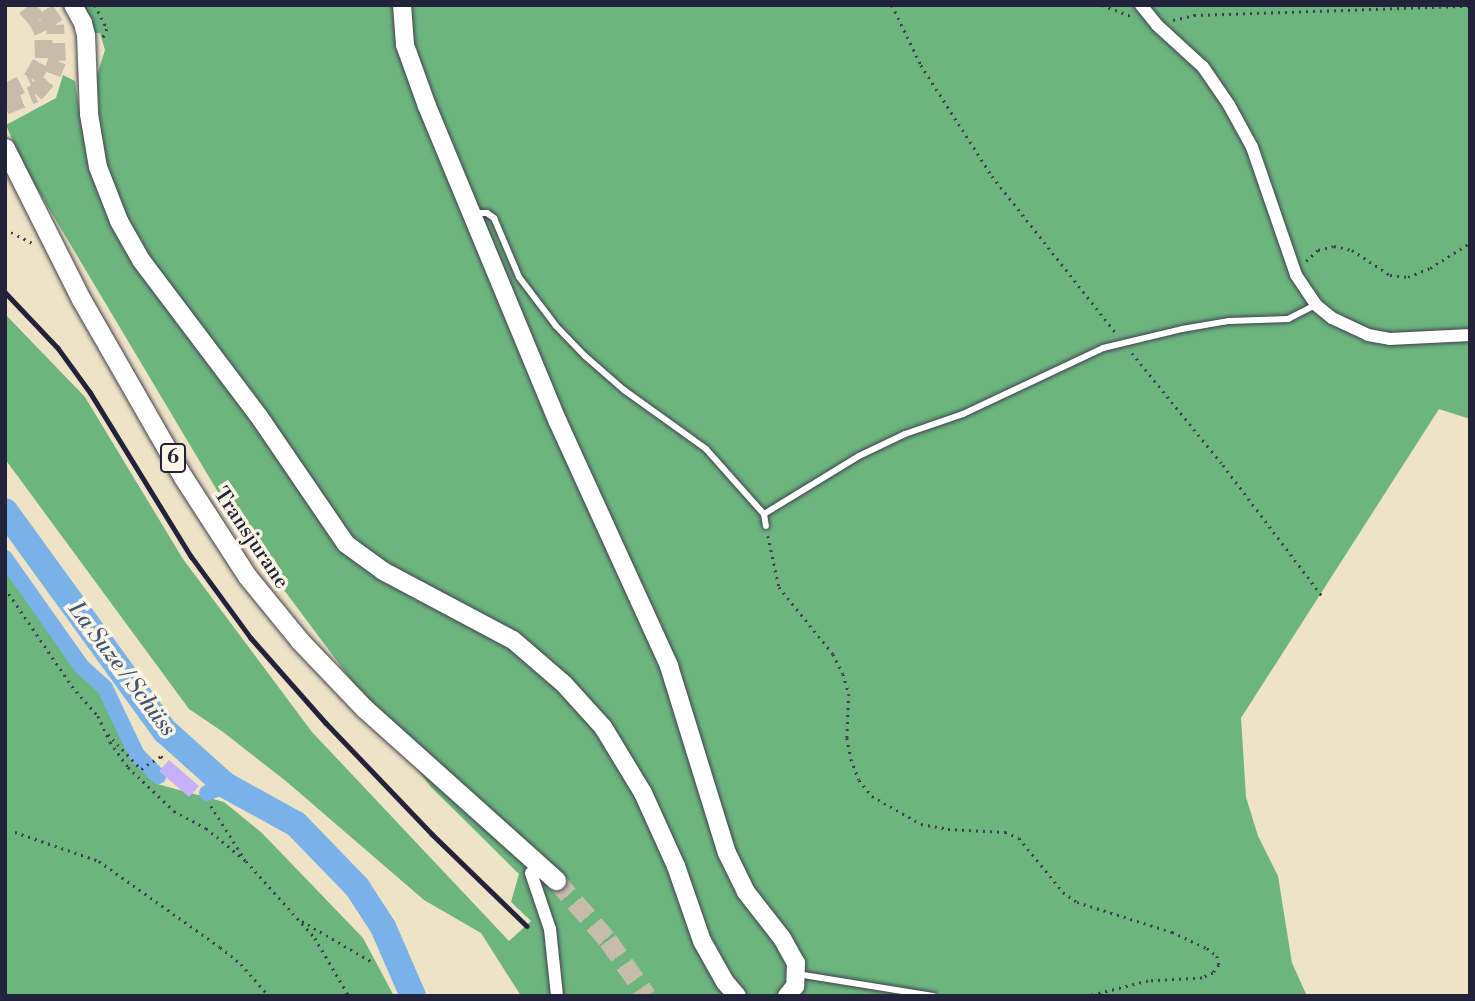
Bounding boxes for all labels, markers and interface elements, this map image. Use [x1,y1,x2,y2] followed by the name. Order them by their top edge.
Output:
[159,442,187,474] road number: 6
[208,483,294,593] street label: Transjurane
[62,596,182,742] water label: La Suze / Schüss

